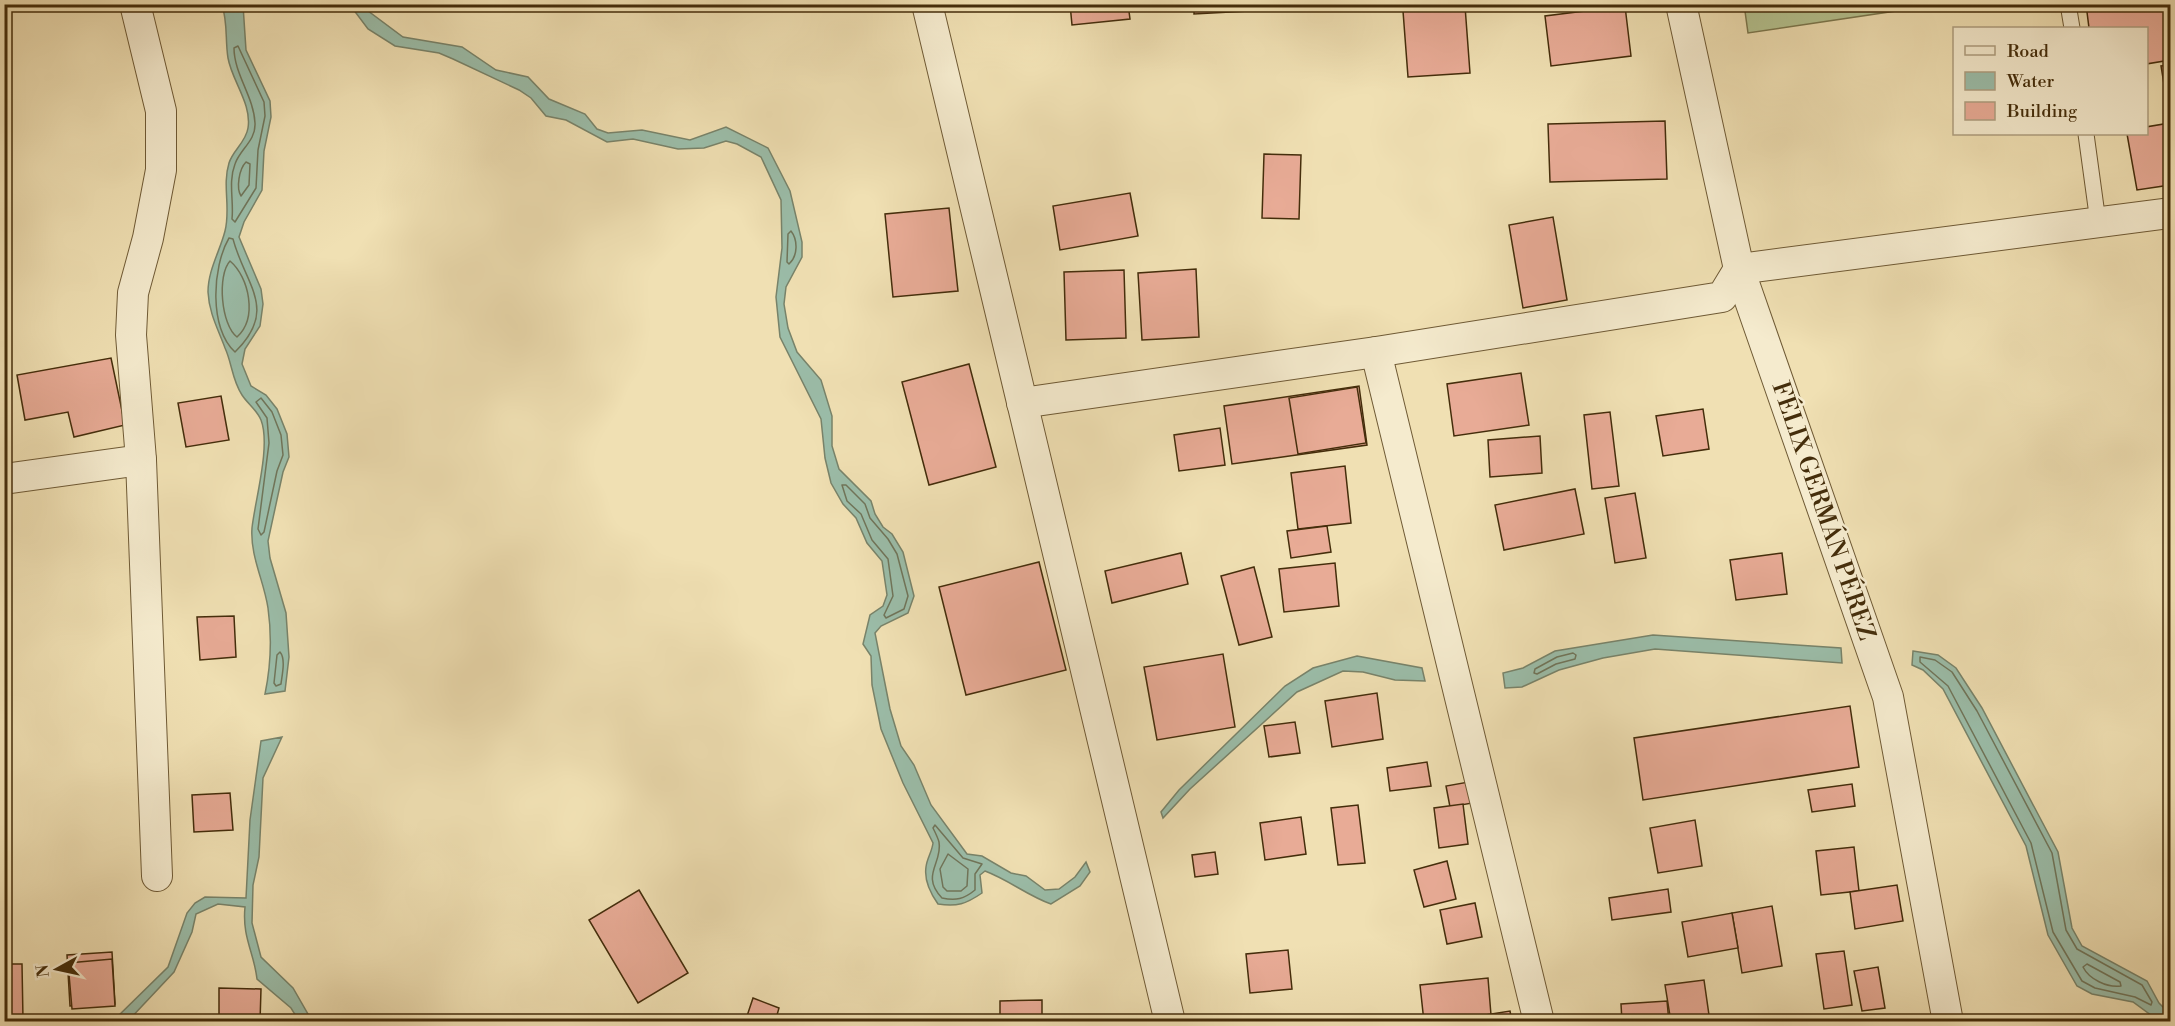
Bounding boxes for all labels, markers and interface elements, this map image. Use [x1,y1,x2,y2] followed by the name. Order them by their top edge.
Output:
[1953,27,2148,135] legend
[2007,40,2050,63] text: Road
[2006,70,2055,93] text: Water
[2006,100,2078,123] text: Building
[1765,377,1882,644] street label: FÉLIX GERMÁN PÉREZ
[27,939,87,999] north arrow
[32,963,54,979] text: N

